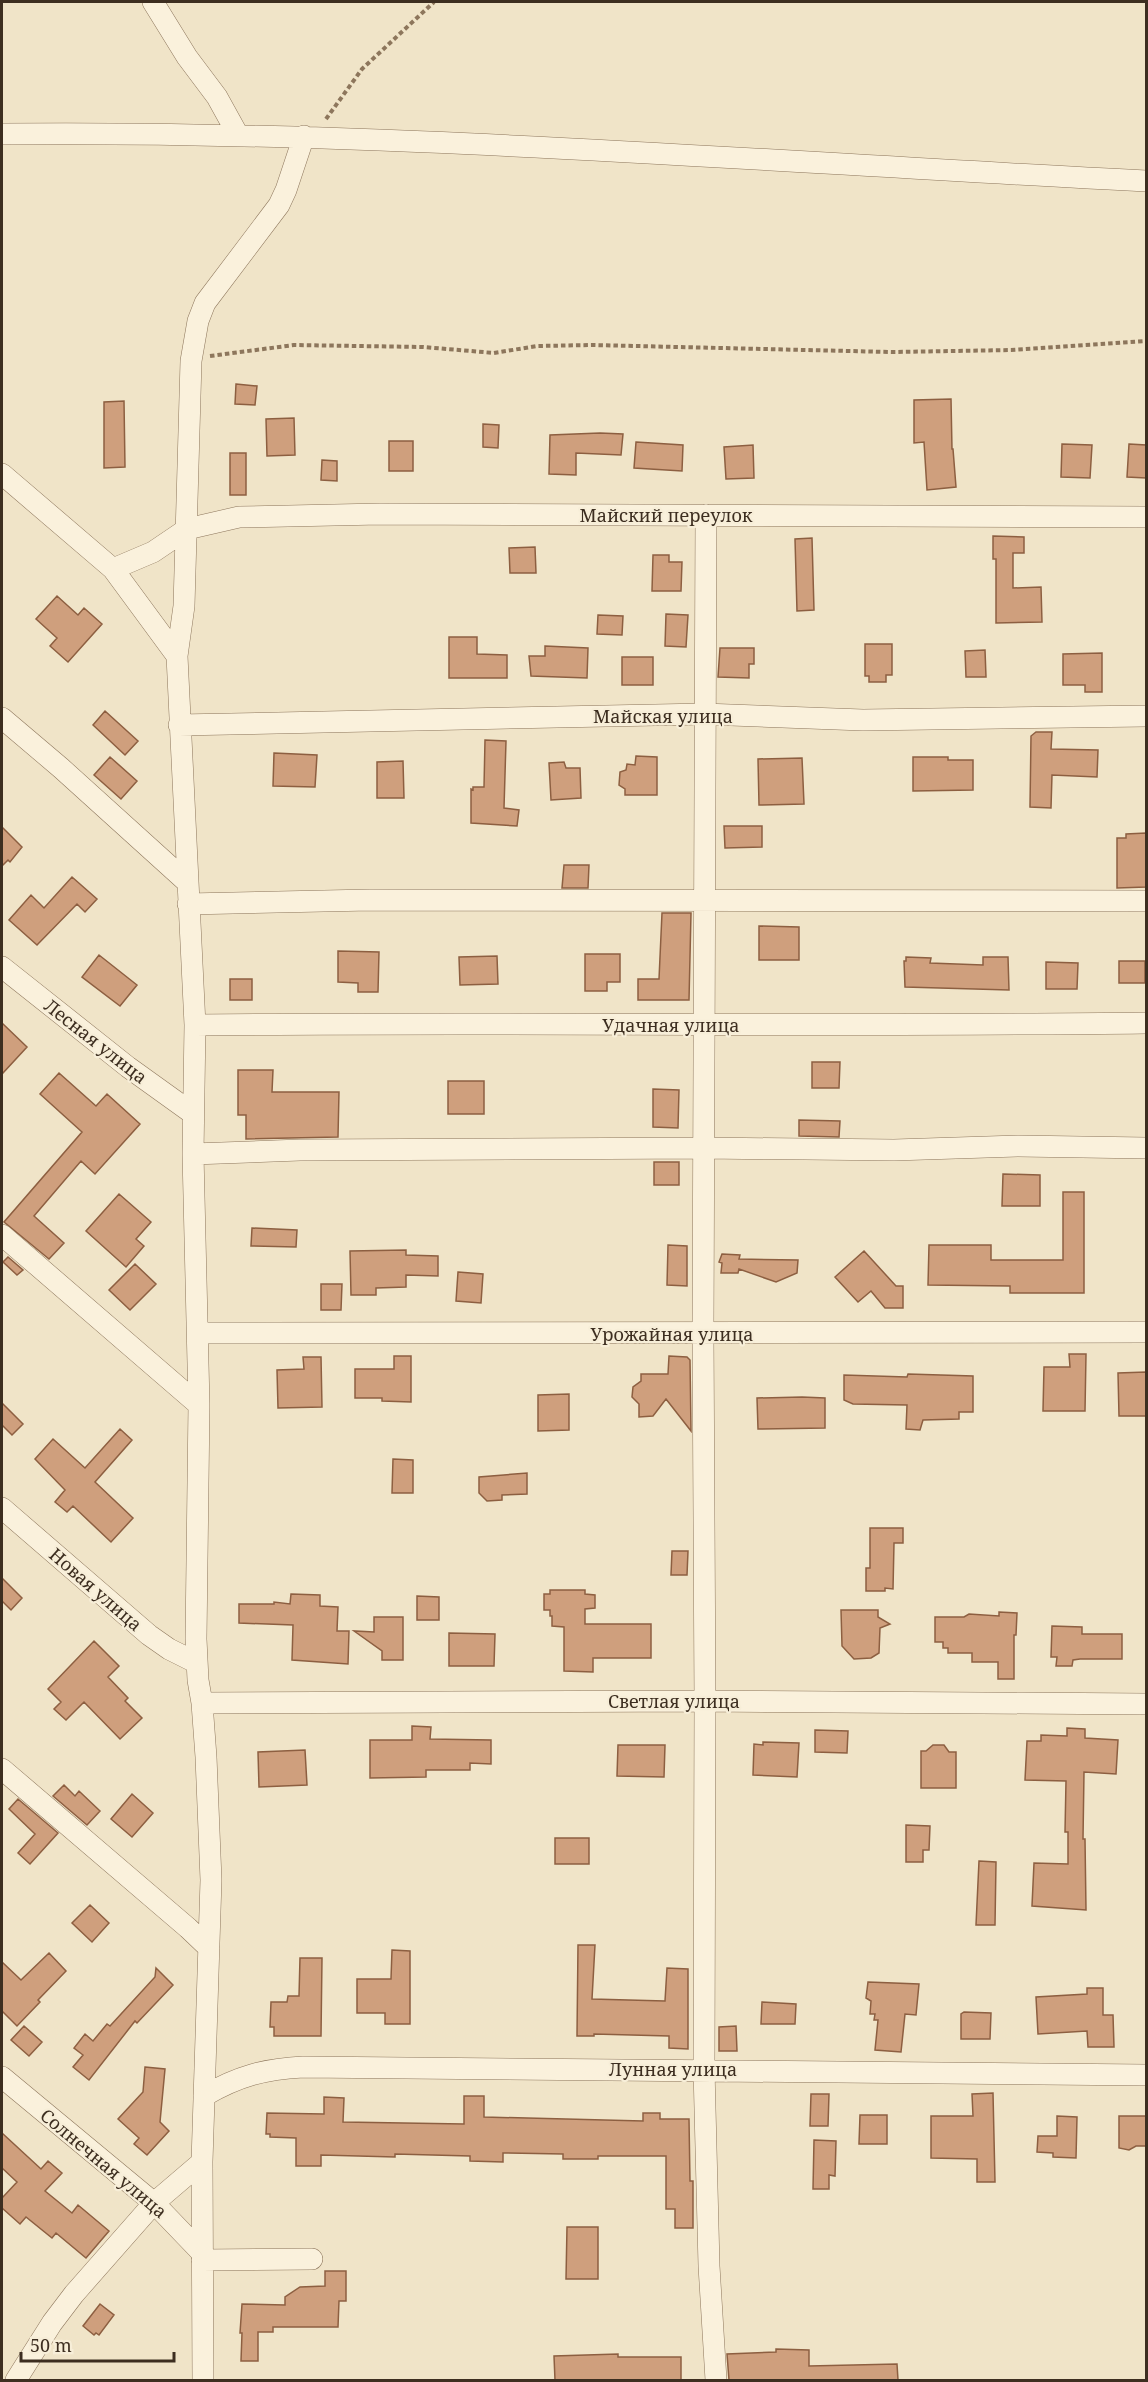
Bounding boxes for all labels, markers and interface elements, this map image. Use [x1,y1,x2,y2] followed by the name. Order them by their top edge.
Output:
[579,503,753,527] street label: Майский переулок
[593,704,733,728] street label: Майская улица
[40,993,152,1089] street label: Лесная улица
[602,1013,740,1037] street label: Удачная улица
[590,1322,754,1346] street label: Урожайная улица
[45,1542,147,1636] street label: Новая улица
[608,1689,740,1713] street label: Светлая улица
[609,2057,737,2081] street label: Лунная улица
[36,2103,172,2223] street label: Солнечная улица
[21,2325,174,2363] scale bar
[30,2333,72,2357] text: 50 m

